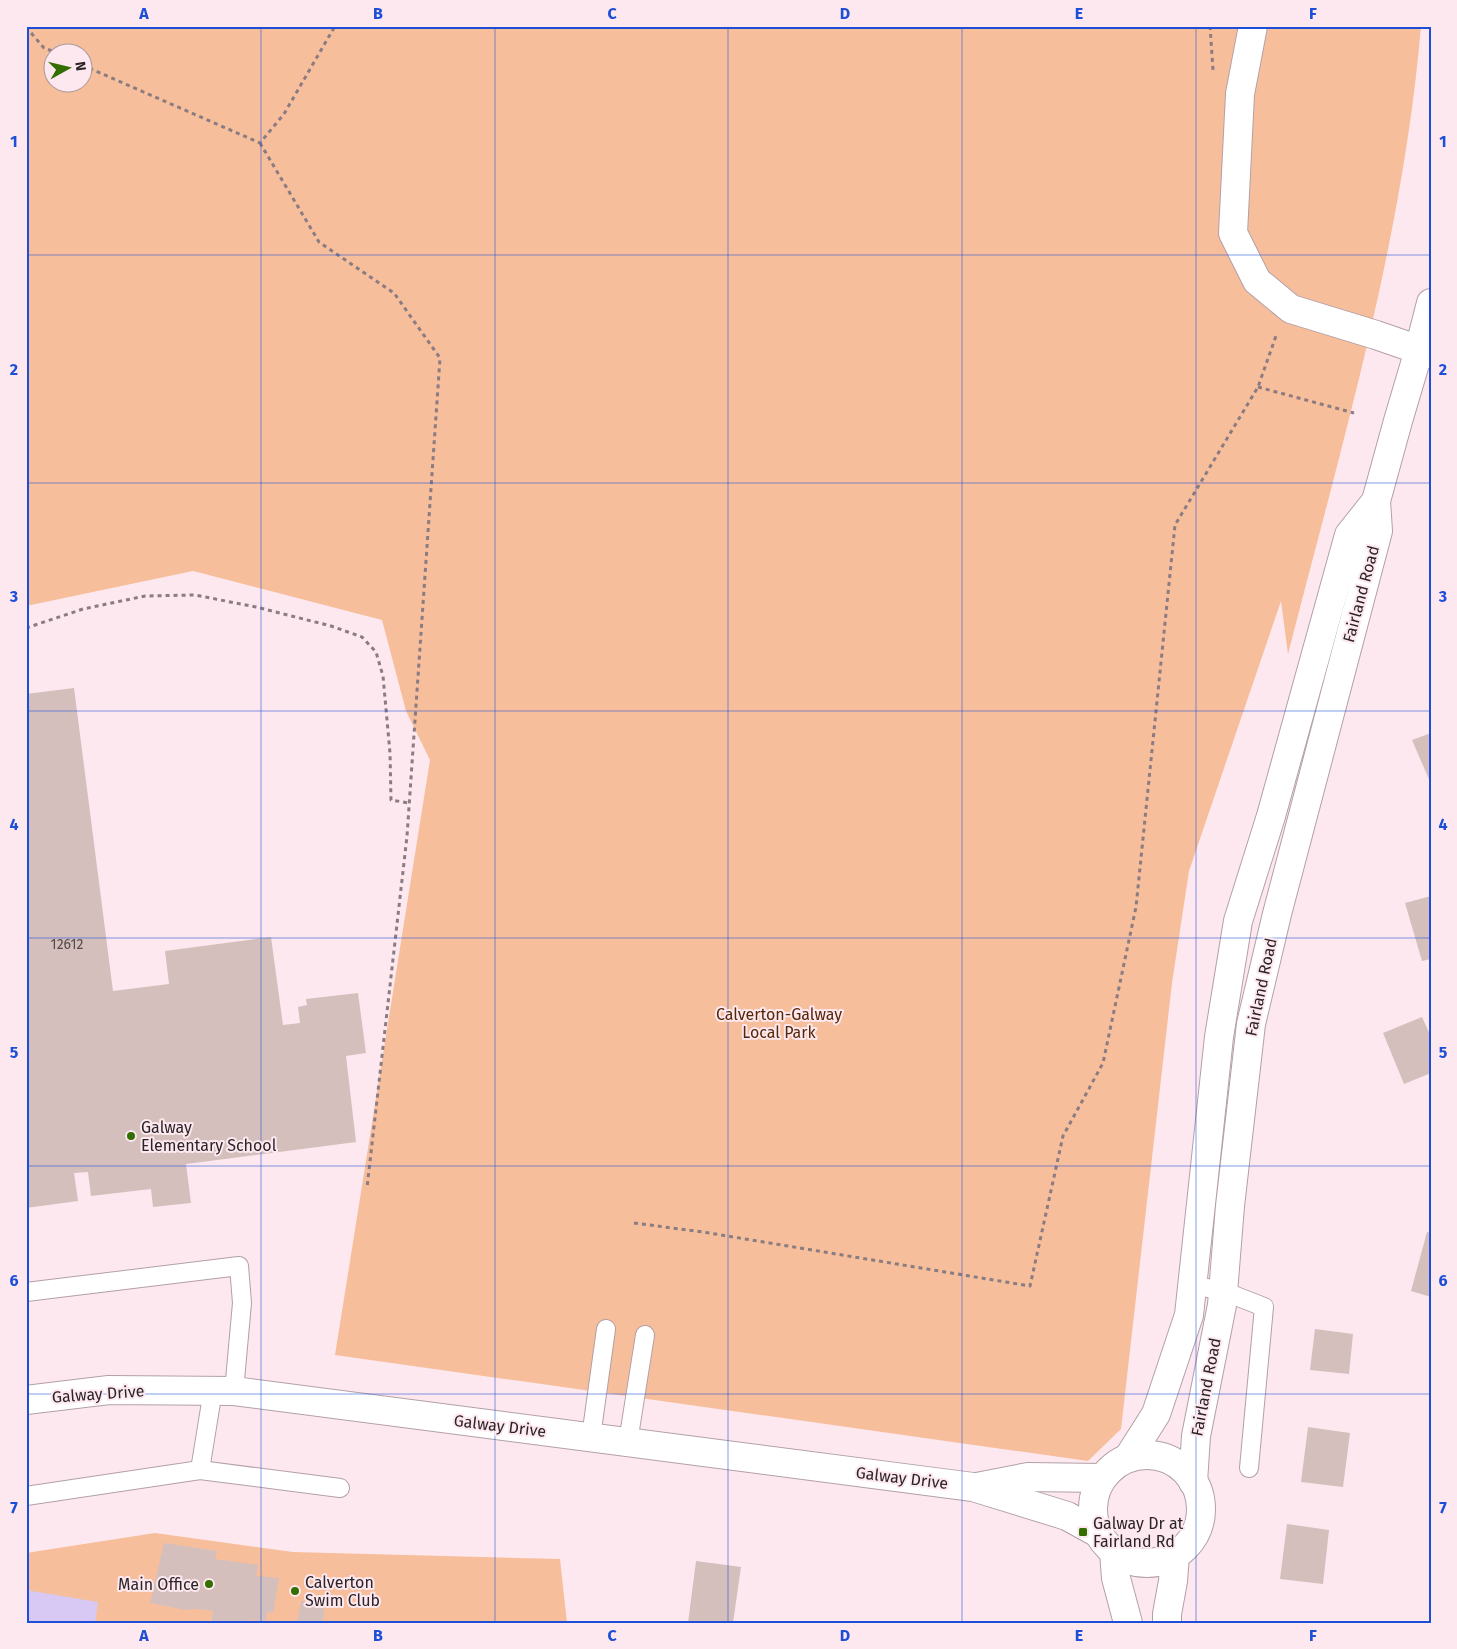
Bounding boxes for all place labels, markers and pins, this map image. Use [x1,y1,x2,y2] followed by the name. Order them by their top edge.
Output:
[141,1118,277,1155] place label: Galway Elementary School
[125,1130,137,1142] marker: Galway Elementary School
[1093,1514,1184,1551] place label: Galway Dr at Fairland Rd
[1077,1526,1089,1538] marker: Galway Dr at Fairland Rd
[305,1573,380,1610] place label: Calverton Swim Club
[118,1575,199,1594] place label: Main Office
[203,1578,215,1590] marker: Main Office
[289,1585,301,1597] marker: Calverton Swim Club

